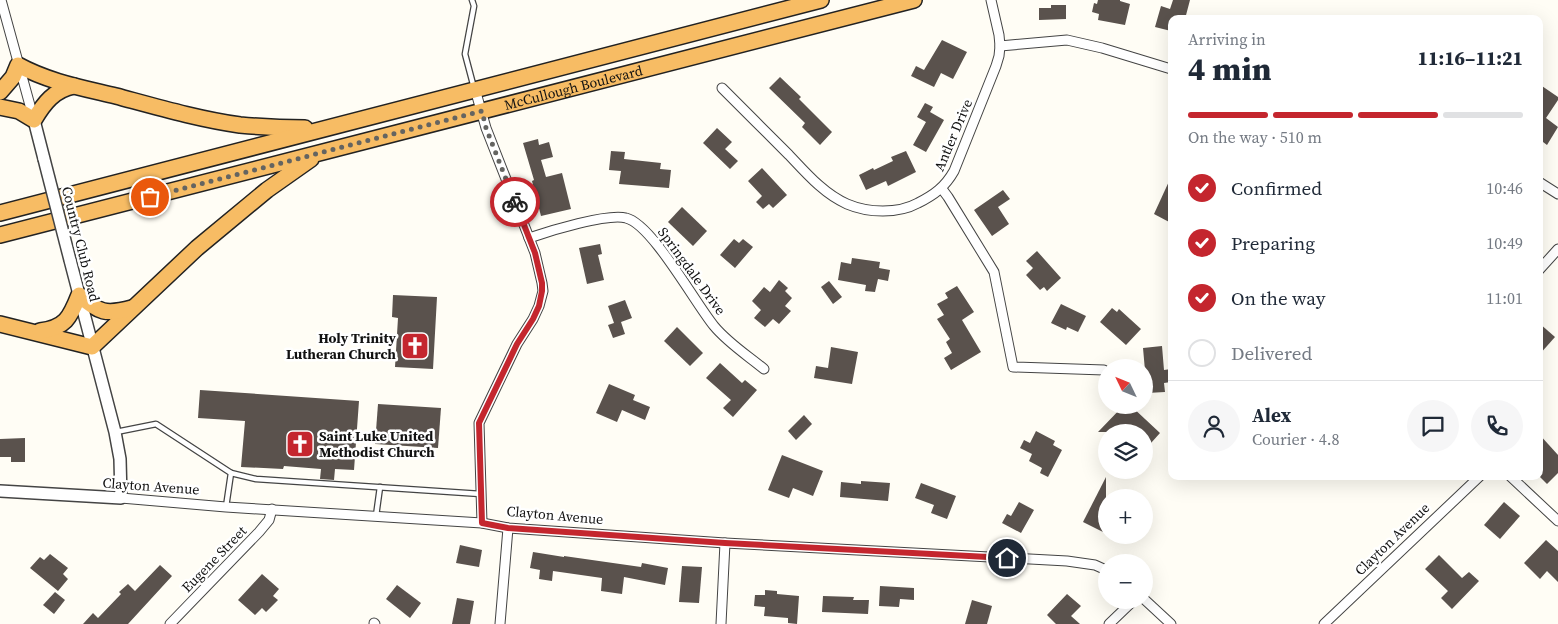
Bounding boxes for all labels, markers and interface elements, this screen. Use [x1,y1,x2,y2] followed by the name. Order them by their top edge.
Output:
[1188,28,1266,50] text: Arriving in
[1418,45,1523,71] text: 11:16–11:21
[1188,47,1271,91] text: 4 min
[502,60,645,115] street label: McCullough Boulevard
[929,96,977,174] street label: Antler Drive
[1188,126,1322,148] text: On the way · 510 m
[1188,174,1216,202] icon: check
[1231,175,1322,201] text: Confirmed
[129,176,171,218] pin
[490,177,540,227] courier
[1486,177,1523,199] text: 10:46
[136,183,164,211] icon: bag
[57,184,105,304] street label: Country Club Road
[501,188,529,216] icon: bike
[653,223,731,319] street label: Springdale Drive
[1188,229,1216,257] icon: check
[1231,230,1315,256] text: Preparing
[1486,232,1523,254] text: 10:49
[1188,284,1216,312] icon: check
[1231,285,1326,311] text: On the way
[1486,287,1523,309] text: 11:01
[286,328,397,364] place label: Holy Trinity Lutheran Church
[400,331,430,361] church icon: Holy Trinity Lutheran Church
[1231,340,1312,366] text: Delivered
[1098,359,1152,414] north arrow
[1098,359,1153,609] map controls
[1188,400,1240,452] button: person
[1407,400,1459,452] button: chat
[1471,400,1523,452] button: phone
[1252,402,1291,428] text: Alex
[1098,424,1153,479] button: layers
[319,426,435,462] place label: Saint Luke United Methodist Church
[1252,428,1340,450] text: Courier · 4.8
[285,429,315,459] church icon: Saint Luke United Methodist Church
[102,473,200,499] street label: Clayton Avenue
[1098,489,1153,544] button: +
[1350,498,1434,580] street label: Clayton Avenue
[506,501,604,529] street label: Clayton Avenue
[177,521,251,597] street label: Eugene Street
[986,537,1028,579] pin
[993,544,1021,572] icon: home
[1098,554,1153,609] button: −

